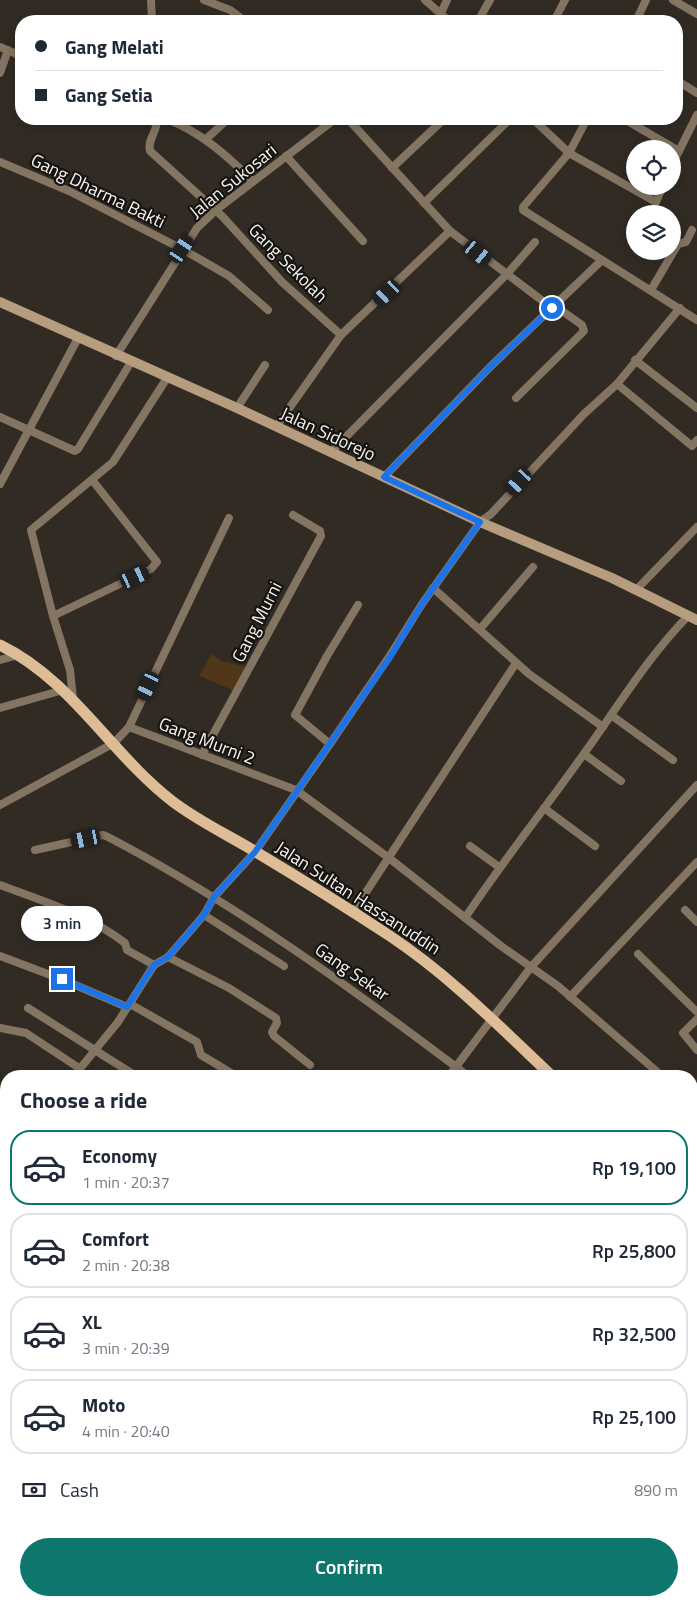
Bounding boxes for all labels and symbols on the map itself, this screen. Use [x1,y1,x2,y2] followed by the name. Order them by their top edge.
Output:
[183,137,282,224] street label: Jalan Sukosari
[26,146,170,235] street label: Gang Dharma Bakti
[243,217,334,308] street label: Gang Sekolah
[167,232,196,266] car
[461,238,494,268] car
[370,277,403,309] car
[541,297,563,319] route start
[276,400,380,467] street label: Jalan Sidorejo
[503,466,534,498] car
[118,564,151,590] car
[225,577,288,667] street label: Gang Murni
[134,669,161,703] car
[155,710,259,771] street label: Gang Murni 2
[69,829,102,849] car
[270,834,446,961] street label: Jalan Sultan Hassanuddin
[21,906,103,942] callout: 3 min
[309,936,395,1007] street label: Gang Sekar
[51,968,73,990] route end

